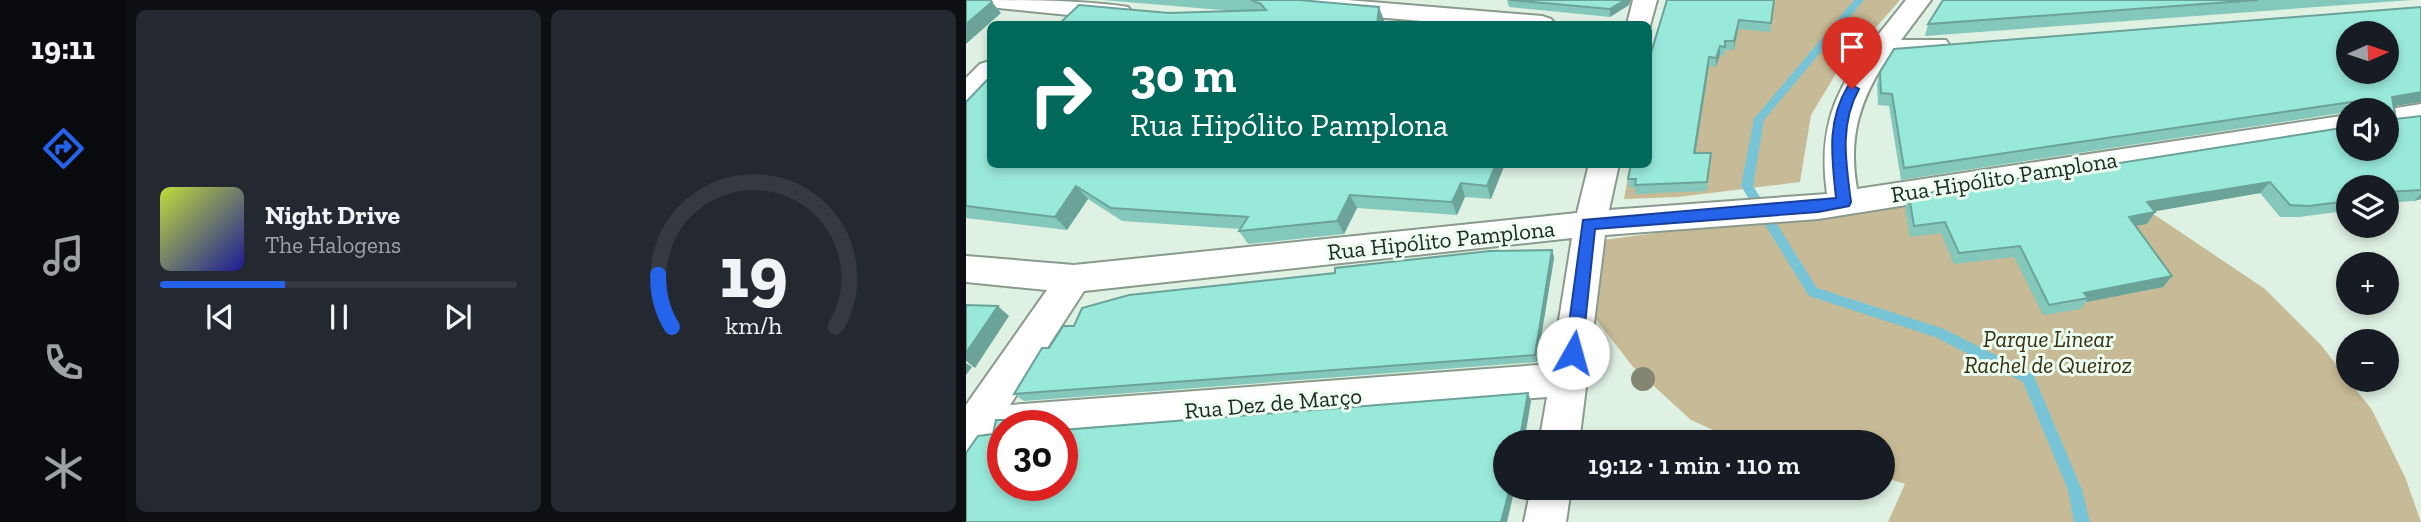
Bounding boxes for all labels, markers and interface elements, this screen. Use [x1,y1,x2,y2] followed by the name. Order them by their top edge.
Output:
[1822,17,1882,89] pin
[2336,21,2399,84] north arrow
[2336,21,2399,392] map controls
[1833,28,1871,66] icon: arrive
[31,29,95,67] text: 19:11
[1130,46,1236,105] text: 30 m
[1015,49,1106,140] icon: right
[2336,98,2399,161] button: sound
[1130,106,1448,144] text: Rua Hipólito Pamplona
[39,124,88,173] icon: directions
[1889,145,2119,209] street label: Rua Hipólito Pamplona
[2336,175,2399,238] button: layers
[265,199,400,231] text: Night Drive
[1326,214,1556,266] street label: Rua Hipólito Pamplona
[719,228,788,316] text: 19
[39,231,88,280] icon: music
[265,231,401,259] text: The Halogens
[2336,252,2399,315] button: +
[201,298,239,336] icon: previous
[320,298,358,336] icon: pause
[439,298,477,336] icon: next
[725,310,782,340] text: km/h
[1536,316,1610,390] position arrow
[1964,325,2132,379] park label: Parque Linear Rachel de Queiroz
[2336,329,2399,392] button: −
[39,338,88,387] icon: phone
[1183,381,1363,425] street label: Rua Dez de Março
[987,410,1078,501] speed limit sign: 30
[39,444,88,493] icon: climate
[1588,449,1800,481] text: 19:12 · 1 min · 110 m

